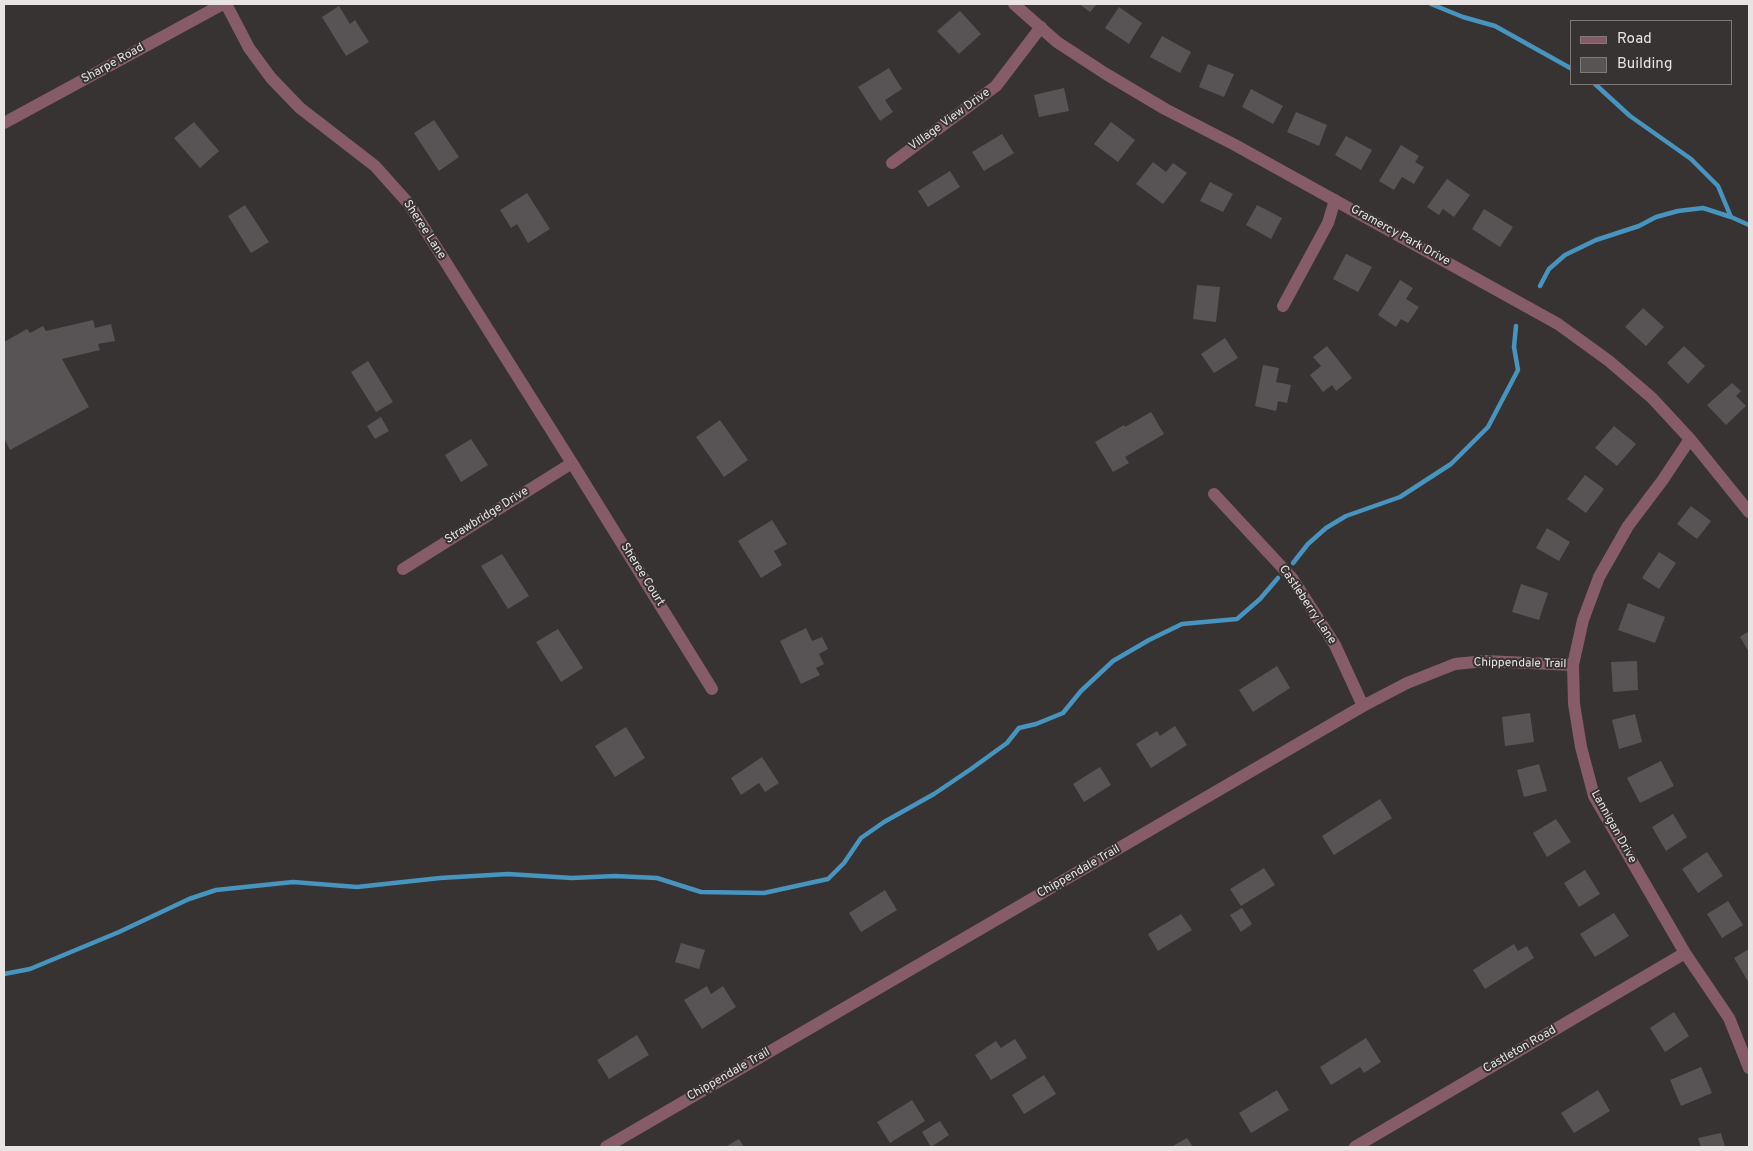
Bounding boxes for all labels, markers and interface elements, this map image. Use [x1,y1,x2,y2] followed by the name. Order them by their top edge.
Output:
[1570,20,1733,85] legend
[1617,30,1652,49] text: Road
[79,41,147,87] street label: Sharpe Road
[1617,55,1672,74] text: Building
[907,86,993,154] street label: Village View Drive
[400,198,448,262] street label: Sheree Lane
[1348,203,1452,269] street label: Gramercy Park Drive
[443,485,531,547] street label: Strawbridge Drive
[617,541,667,609] street label: Sheree Court
[1275,563,1339,647] street label: Castleberry Lane
[1473,656,1567,672] street label: Chippendale Trail
[1587,788,1639,866] street label: Lannigan Drive
[1035,842,1123,902] street label: Chippendale Trail
[1481,1023,1559,1077] street label: Castleton Road
[685,1045,773,1105] street label: Chippendale Trail

